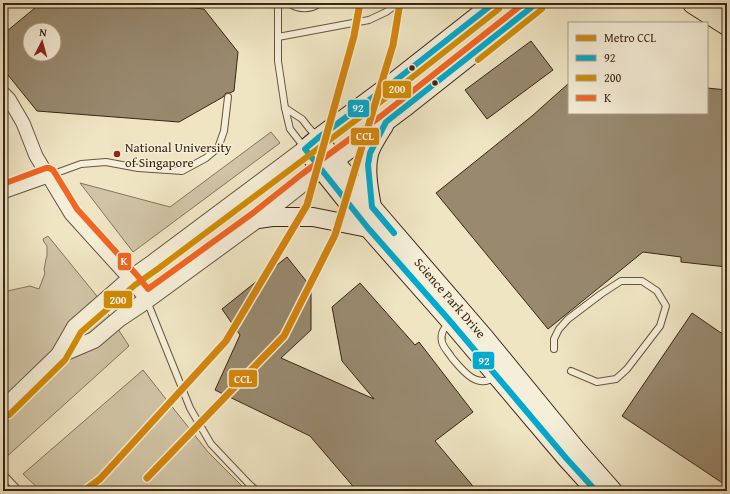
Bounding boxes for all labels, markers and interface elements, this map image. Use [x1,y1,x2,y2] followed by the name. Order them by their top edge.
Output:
[22,22,62,62] north arrow
[568,22,708,114] legend
[39,24,48,40] text: N
[604,29,656,46] text: Metro CCL
[604,49,616,66] text: 92
[407,63,417,73] unlabelled marker
[604,69,622,86] text: 200
[430,78,440,88] unlabelled marker
[382,80,412,99] line badge: 200
[388,81,406,97] text: 200
[604,89,612,106] text: K
[347,99,370,118] line badge: 92
[352,100,364,116] text: 92
[350,127,380,146] line badge: CCL
[356,128,374,144] text: CCL
[125,138,232,172] place label: National University of Singapore
[112,149,122,159] marker: National University of Singapore
[117,252,132,271] line badge: K
[121,253,128,269] text: K
[410,254,490,342] street label: Science Park Drive
[103,290,133,309] line badge: 200
[109,292,127,308] text: 200
[472,351,495,370] line badge: 92
[478,353,490,369] text: 92
[228,369,258,388] line badge: CCL
[234,371,252,387] text: CCL

